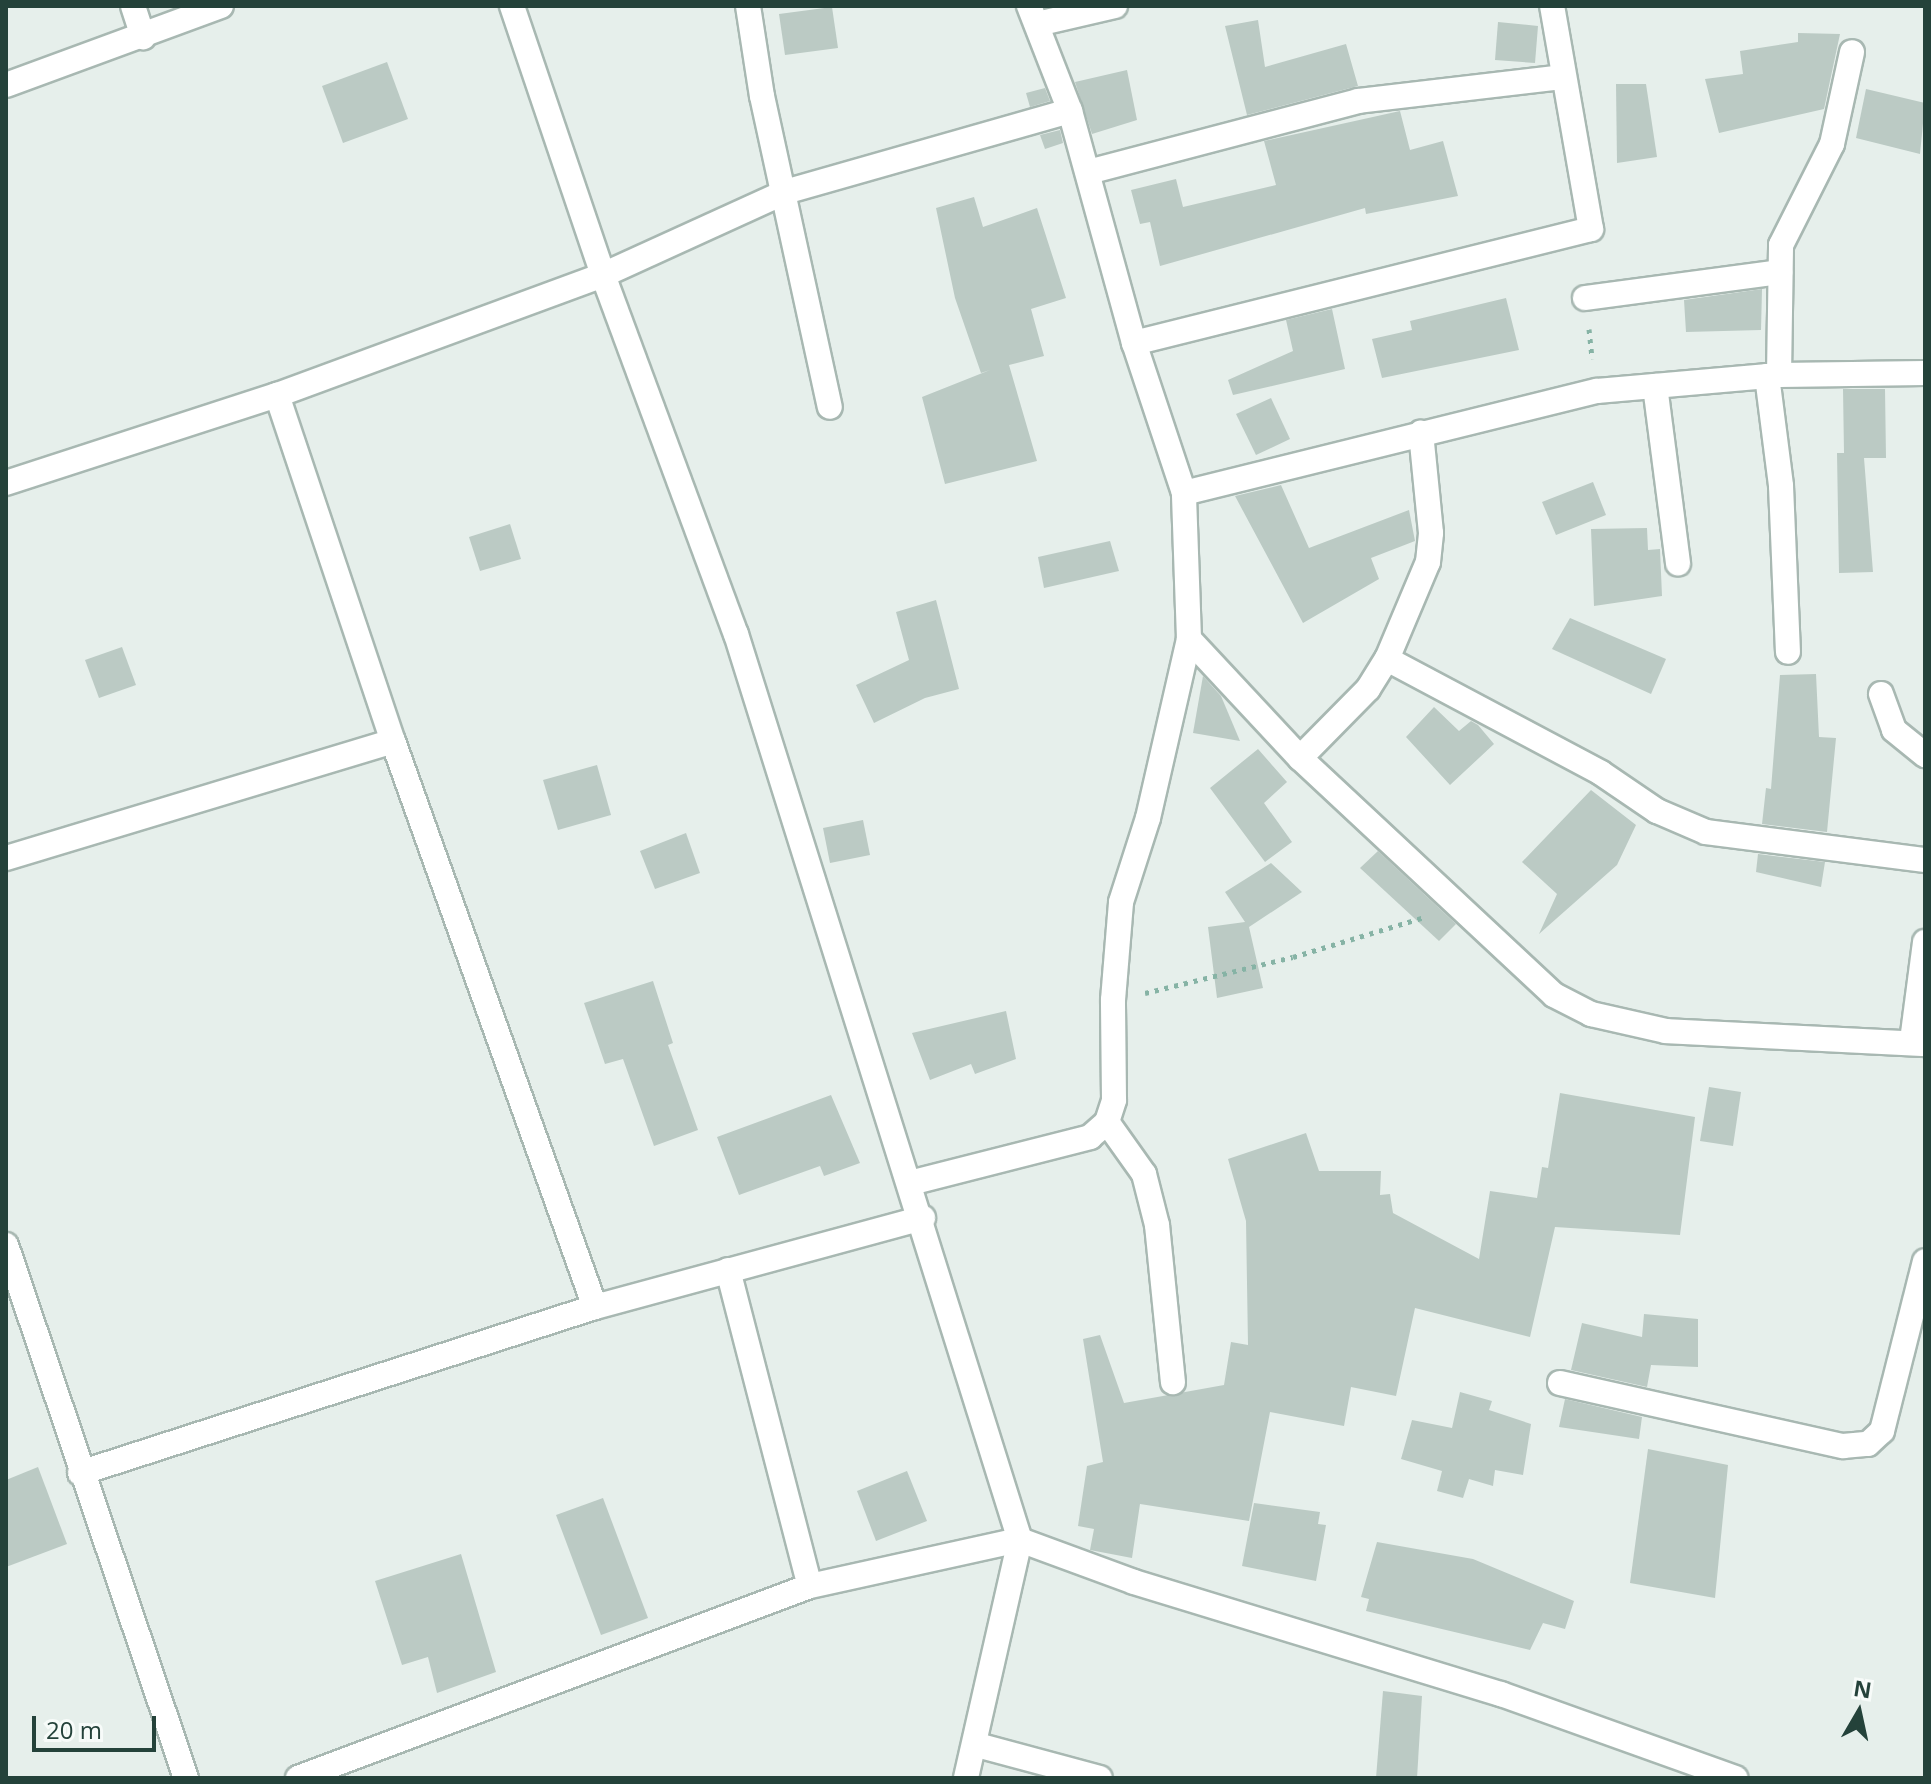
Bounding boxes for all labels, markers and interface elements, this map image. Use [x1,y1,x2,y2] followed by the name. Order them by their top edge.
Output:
[1819,1672,1899,1752] north arrow
[1852,1672,1874,1705] text: N
[36,1700,160,1750] scale bar
[46,1713,102,1746] text: 20 m

